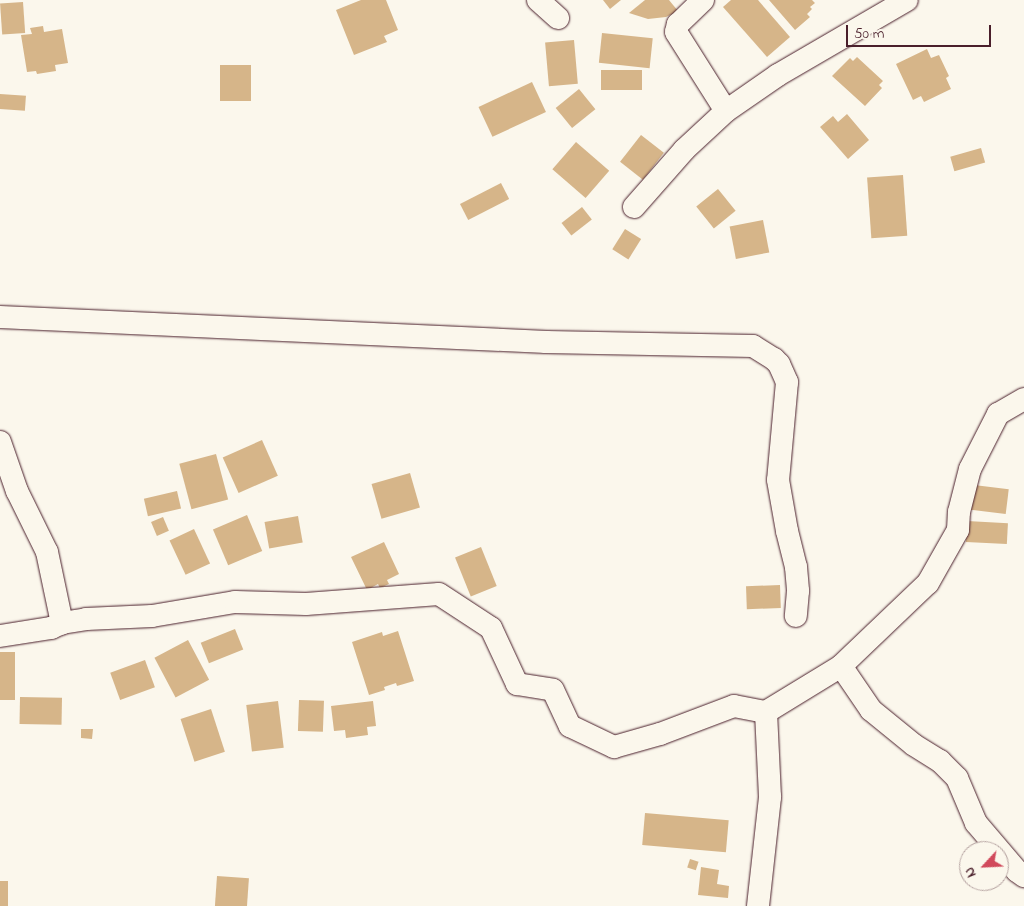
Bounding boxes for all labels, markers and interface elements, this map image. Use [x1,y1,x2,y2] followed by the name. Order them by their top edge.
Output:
[849,15,994,47] scale bar
[854,23,884,45] text: 50 m
[959,841,1009,891] north arrow
[959,863,982,881] text: N

